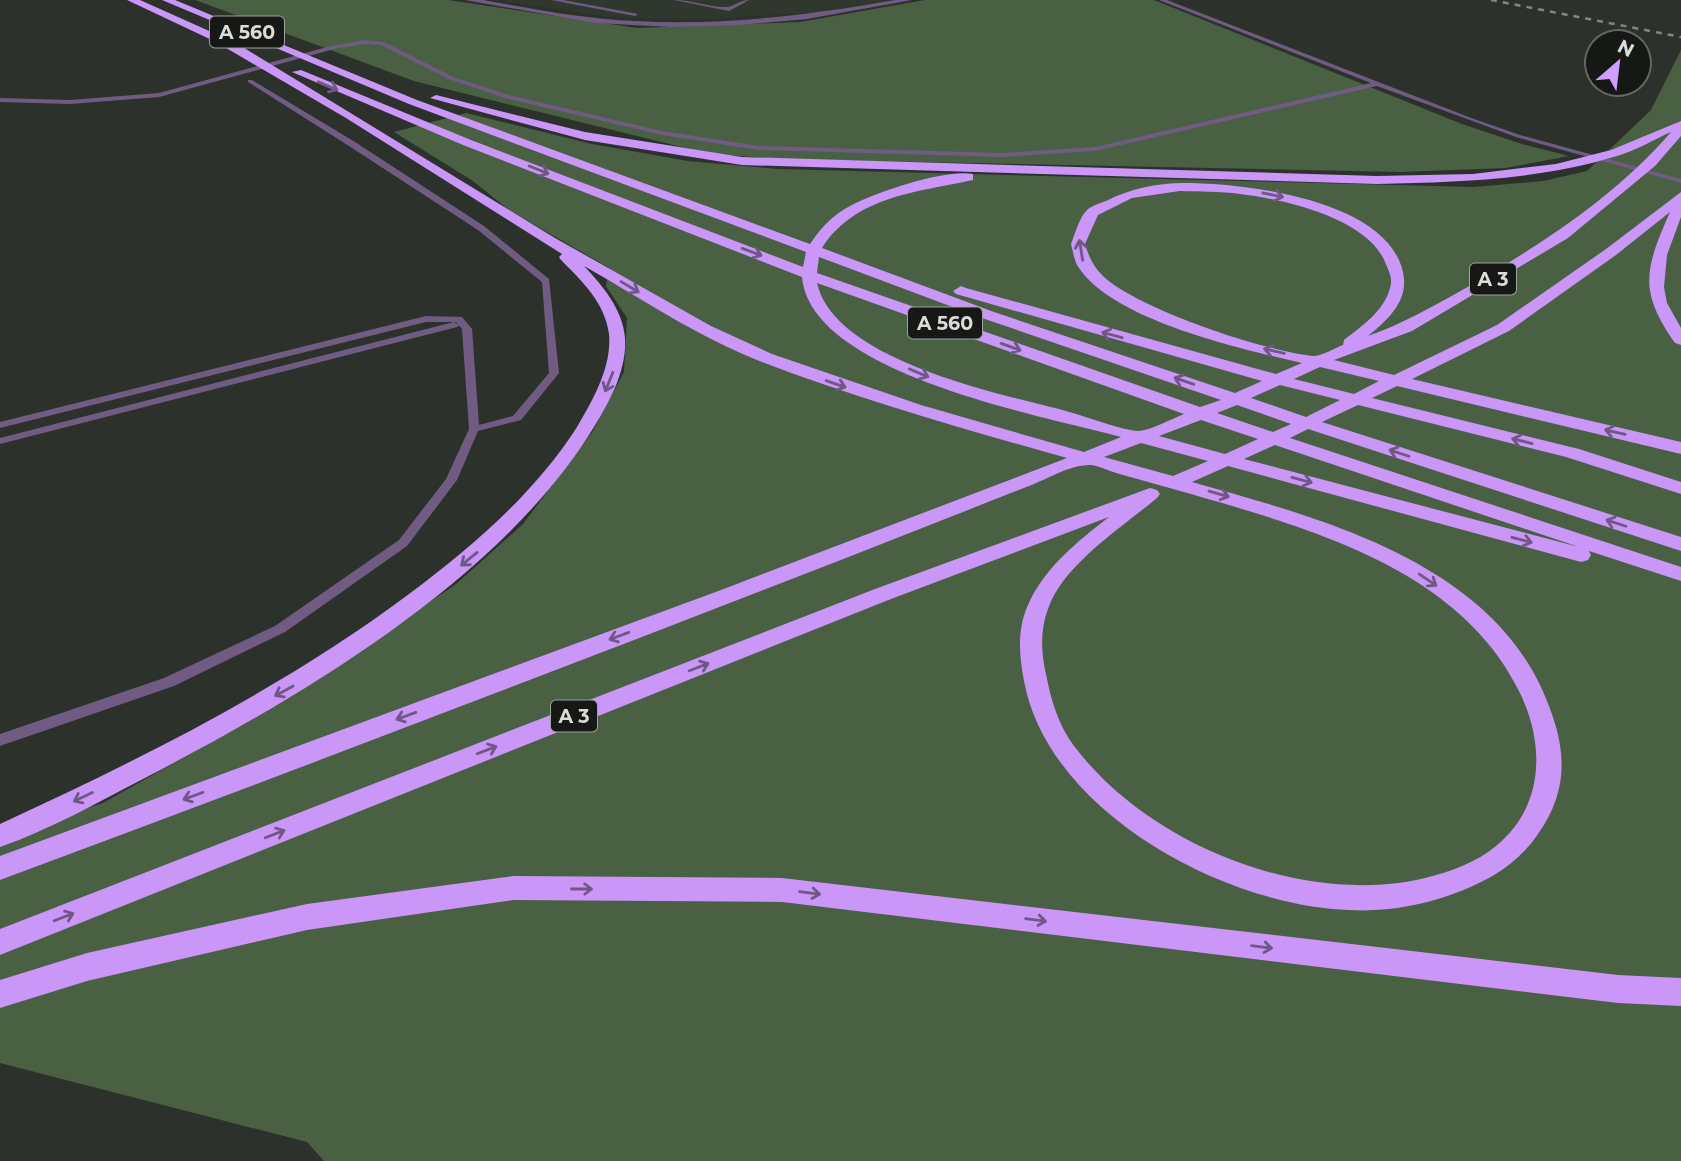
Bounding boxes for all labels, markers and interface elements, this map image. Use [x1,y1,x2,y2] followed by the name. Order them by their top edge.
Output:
[210,16,284,48] road number: A 560
[1583,28,1653,98] north arrow
[1614,35,1638,62] text: N
[317,80,338,93] one-way arrow
[528,165,550,178] one-way arrow
[1261,189,1284,203] one-way arrow
[1074,239,1087,262] one-way arrow
[740,246,762,259] one-way arrow
[1470,264,1516,294] road number: A 3
[620,280,640,294] one-way arrow
[908,308,982,338] road number: A 560
[1101,328,1124,341] one-way arrow
[1000,342,1022,354] one-way arrow
[1263,344,1286,358] one-way arrow
[907,367,929,380] one-way arrow
[601,371,614,393] one-way arrow
[1173,374,1195,386] one-way arrow
[824,379,846,391] one-way arrow
[1604,425,1627,438] one-way arrow
[1511,434,1534,447] one-way arrow
[1389,446,1411,459] one-way arrow
[1291,475,1313,488] one-way arrow
[1207,488,1230,501] one-way arrow
[1605,516,1627,529] one-way arrow
[1511,534,1533,547] one-way arrow
[460,551,478,566] one-way arrow
[1418,573,1437,588] one-way arrow
[608,631,630,644] one-way arrow
[687,659,709,672] one-way arrow
[274,685,295,698] one-way arrow
[551,701,597,732] road number: A 3
[395,711,417,723] one-way arrow
[475,743,497,756] one-way arrow
[73,790,94,804] one-way arrow
[182,790,204,803] one-way arrow
[264,826,286,839] one-way arrow
[571,882,594,895] one-way arrow
[798,887,821,900] one-way arrow
[52,909,74,922] one-way arrow
[1024,914,1047,927] one-way arrow
[1250,941,1272,954] one-way arrow

